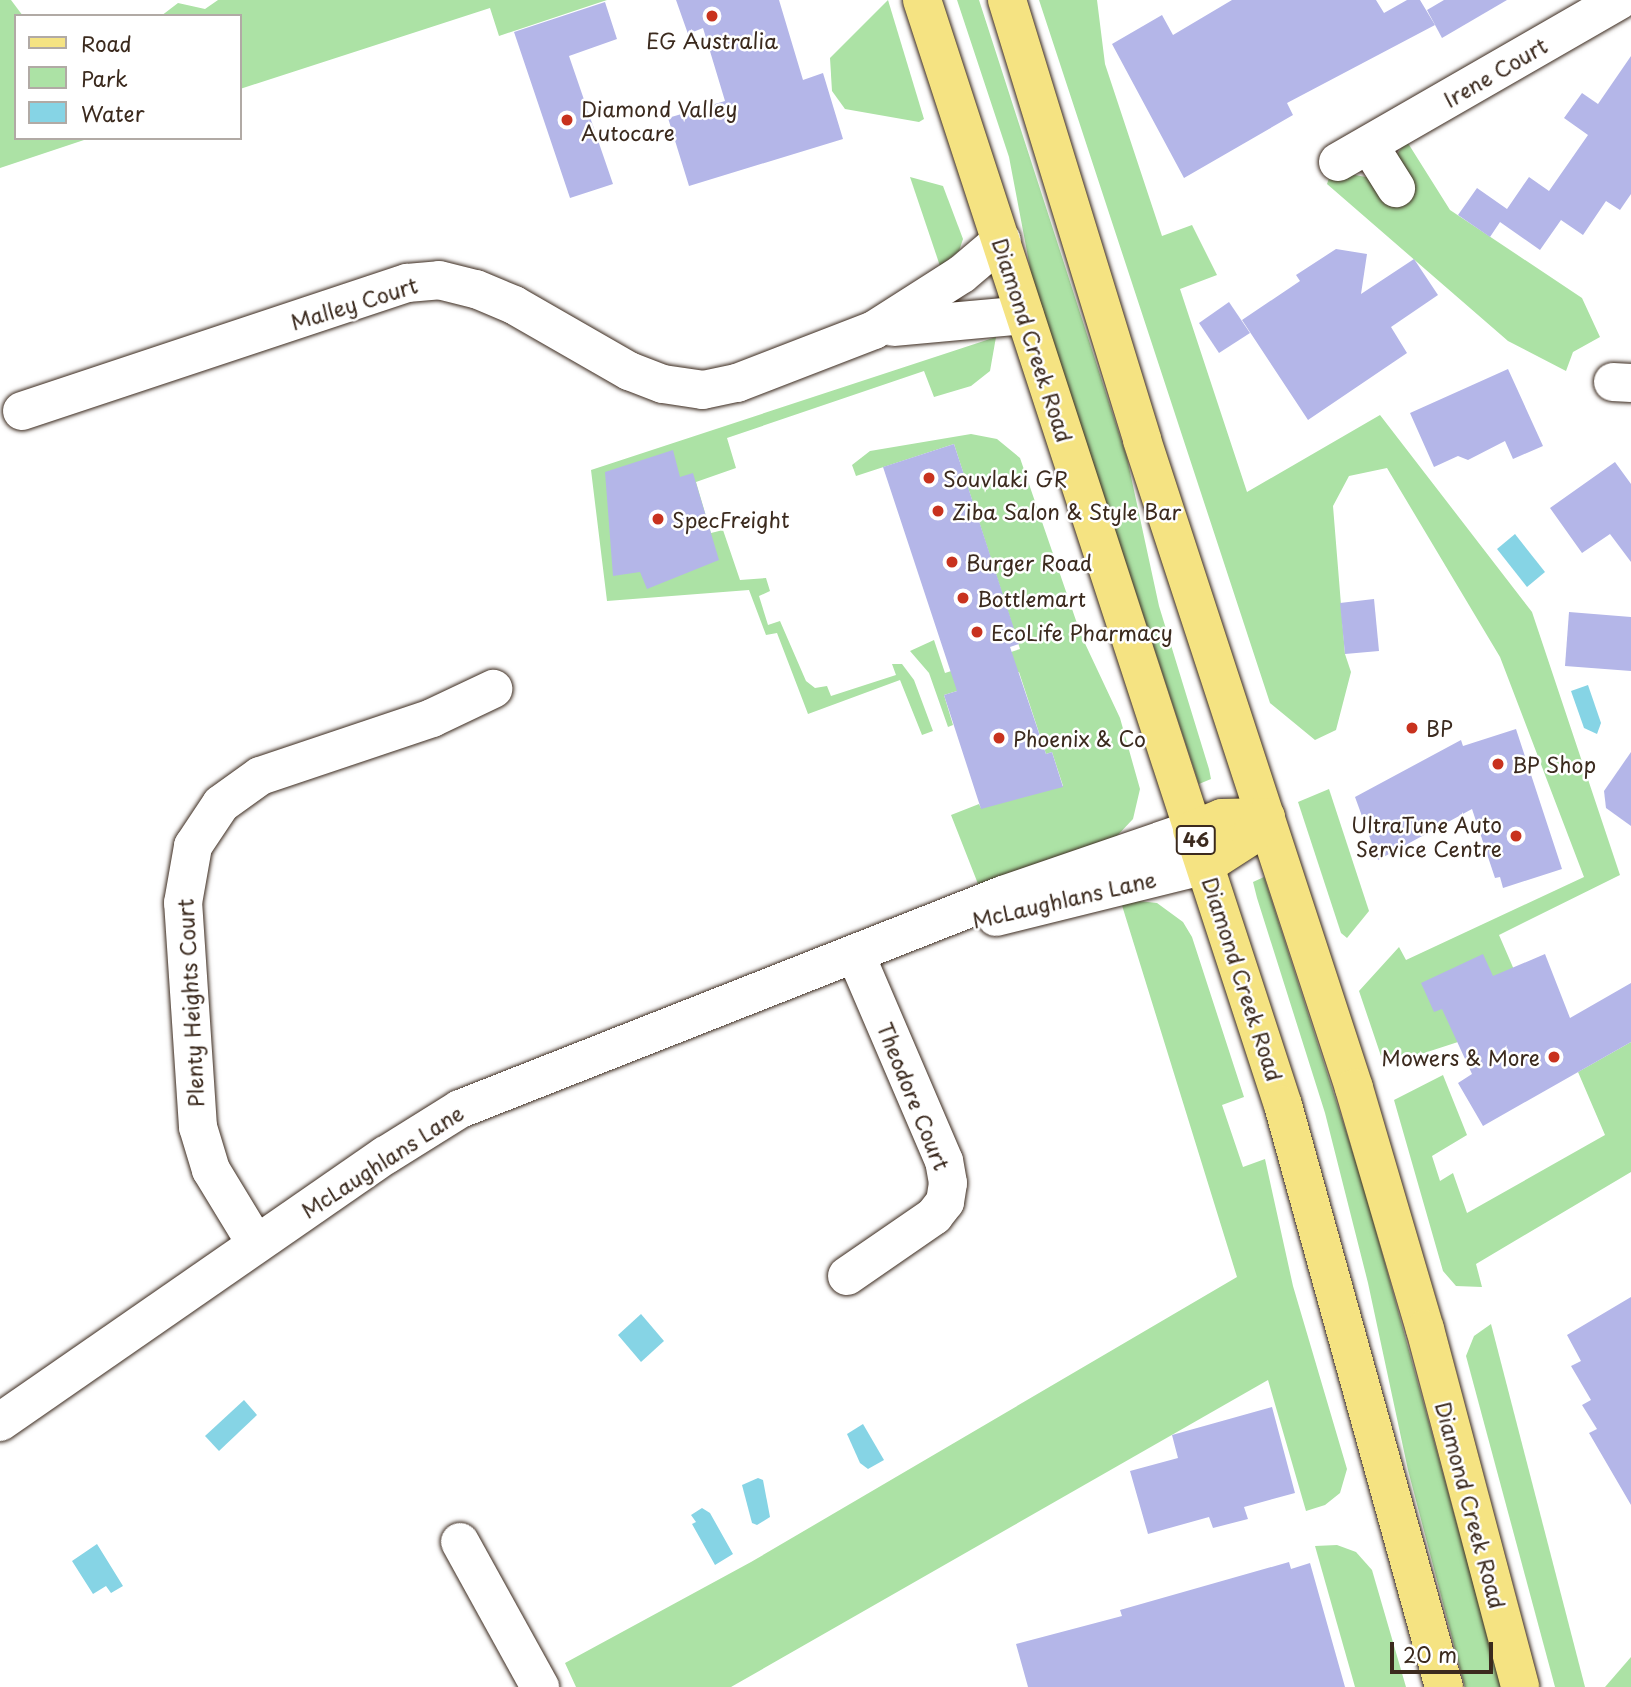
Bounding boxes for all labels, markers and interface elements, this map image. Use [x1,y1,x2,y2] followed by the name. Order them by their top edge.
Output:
[704,8,720,24] marker: EG Australia
[14,14,242,140] legend
[81,27,132,59] text: Road
[647,27,777,53] place label: EG Australia
[1438,32,1552,112] street label: Irene Court
[81,62,128,94] text: Park
[581,95,738,145] place label: Diamond Valley Autocare
[81,97,144,129] text: Water
[559,112,575,128] marker: Diamond Valley Autocare
[988,234,1078,446] street label: Diamond Creek Road
[287,272,421,334] street label: Malley Court
[943,465,1068,491] place label: Souvlaki GR
[921,470,937,486] marker: Souvlaki GR
[952,498,1185,524] place label: Ziba Salon & Style Bar
[930,503,946,519] marker: Ziba Salon & Style Bar
[672,506,790,532] place label: SpecFreight
[650,511,666,527] marker: SpecFreight
[966,549,1093,575] place label: Burger Road
[944,554,960,570] marker: Burger Road
[977,585,1086,611] place label: Bottlemart
[955,590,971,606] marker: Bottlemart
[991,619,1174,645] place label: EcoLife Pharmacy
[969,624,985,640] marker: EcoLife Pharmacy
[1426,715,1453,741] place label: BP
[1404,720,1420,736] marker: BP
[1013,725,1147,751] place label: Phoenix & Co
[991,730,1007,746] marker: Phoenix & Co
[1512,751,1596,777] place label: BP Shop
[1490,756,1506,772] marker: BP Shop
[1349,811,1502,861] place label: UltraTune Auto Service Centre
[1175,824,1217,856] road number: 46
[1508,828,1524,844] marker: UltraTune Auto Service Centre
[969,866,1159,932] street label: McLaughlans Lane
[1198,873,1288,1085] street label: Diamond Creek Road
[172,898,208,1108] street label: Plenty Heights Court
[873,1018,955,1174] street label: Theodore Court
[1380,1044,1540,1070] place label: Mowers & More
[1546,1049,1562,1065] marker: Mowers & More
[296,1099,468,1223] street label: McLaughlans Lane
[1431,1398,1511,1612] street label: Diamond Creek Road
[1393,1628,1496,1672] scale bar
[1403,1638,1457,1670] text: 20 m

